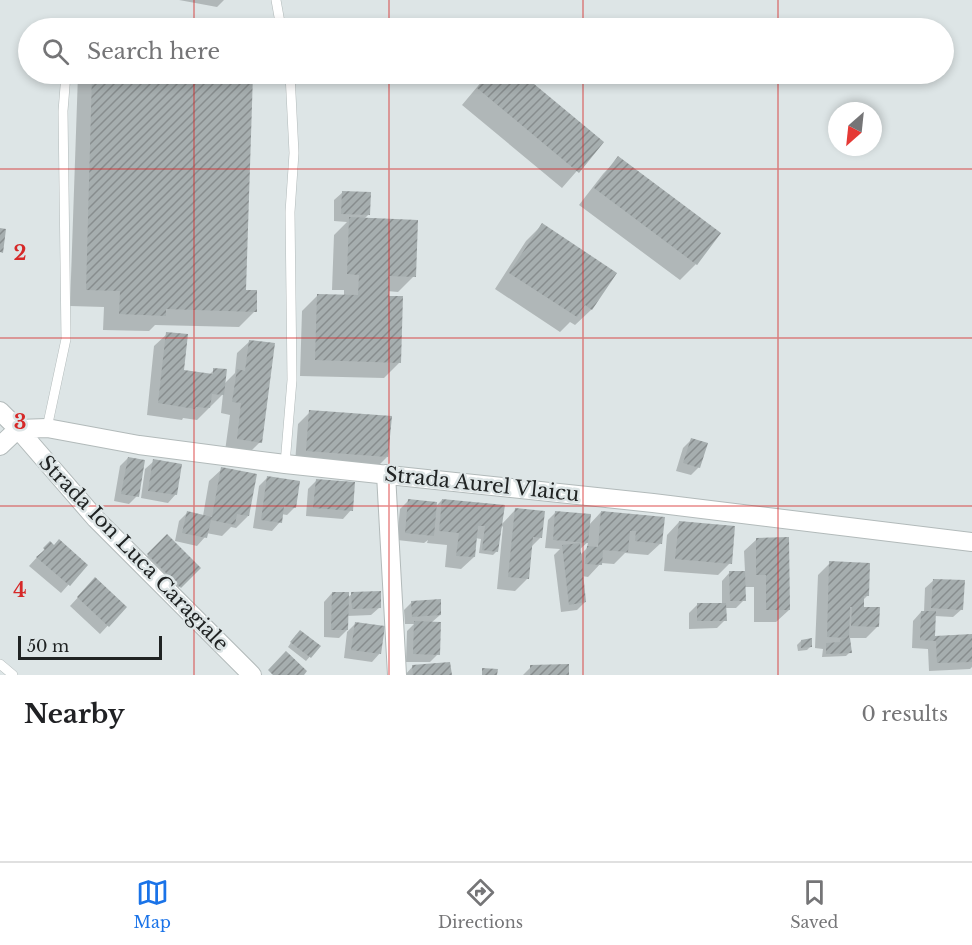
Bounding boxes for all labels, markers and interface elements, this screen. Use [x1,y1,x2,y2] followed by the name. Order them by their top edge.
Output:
[18,18,954,84] search box
[39,35,72,68] icon: search
[87,38,220,65] text: Search here
[828,102,882,156] north arrow
[13,241,27,265] text: 2
[14,410,26,434] text: 3
[34,450,234,656] street label: Strada Ion Luca Caragiale
[383,462,581,506] street label: Strada Aurel Vlaicu
[13,578,27,602] text: 4
[18,633,162,660] scale bar
[27,636,69,656] text: 50 m
[24,698,125,730] text: Nearby
[862,702,948,726] text: 0 results
[134,876,171,932] tab: Map
[438,876,523,932] tab: Directions
[790,876,838,932] tab: Saved

